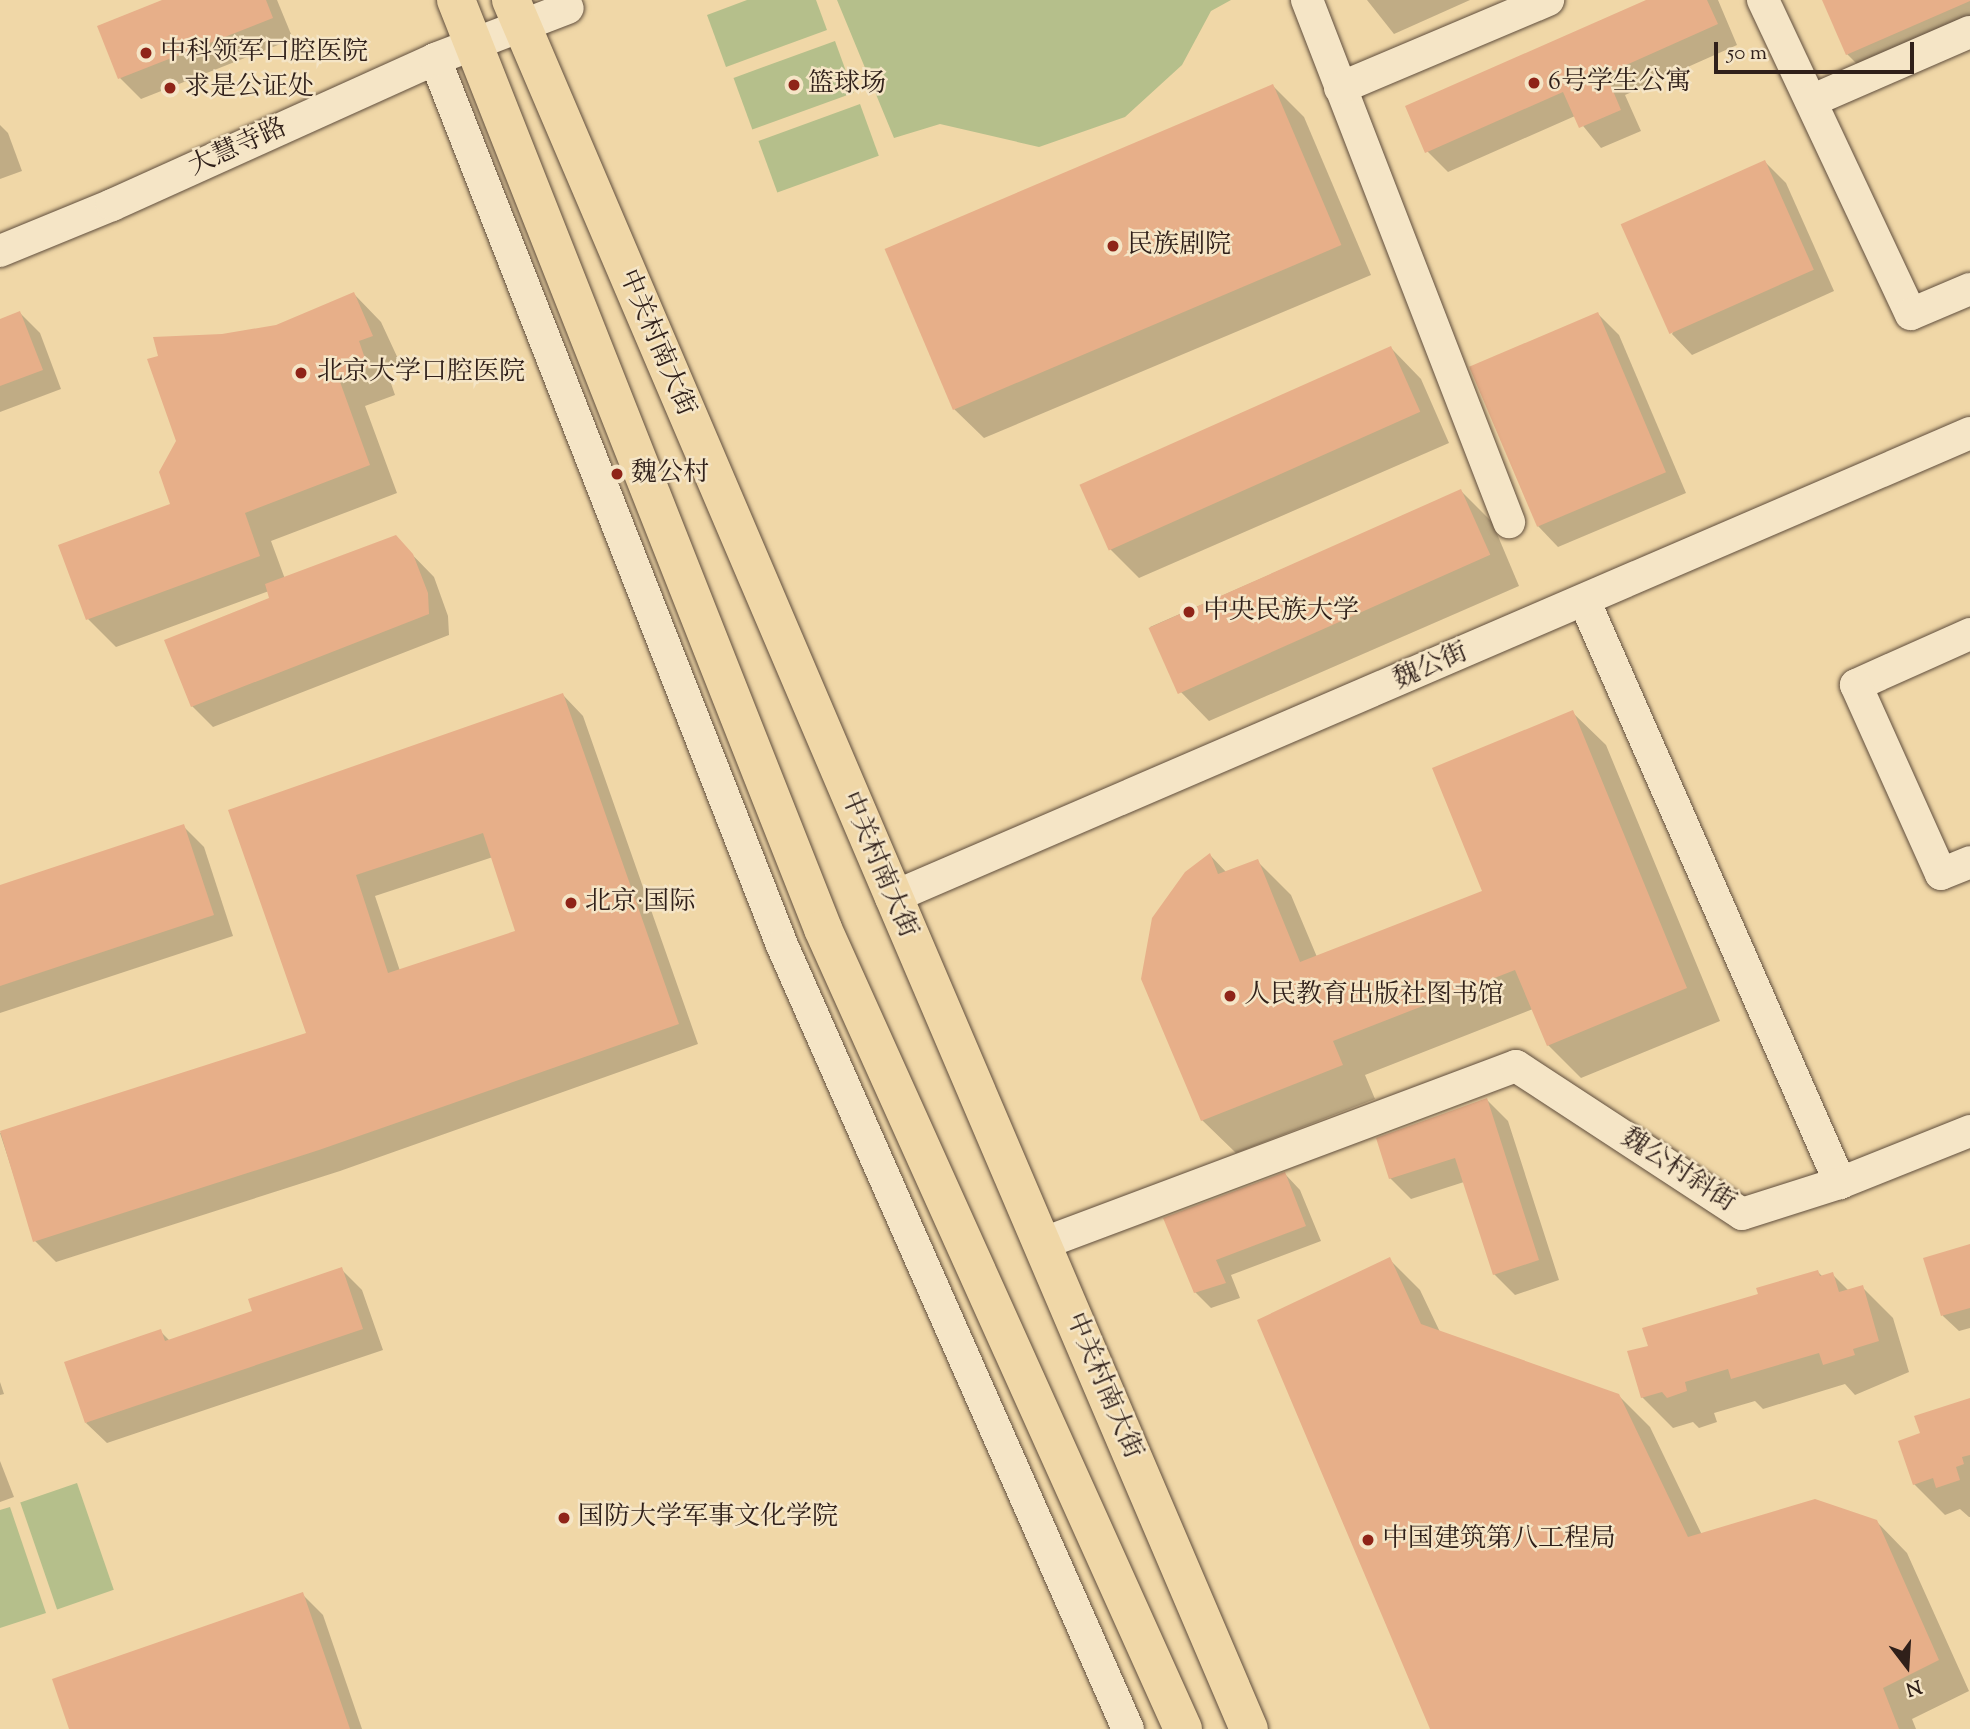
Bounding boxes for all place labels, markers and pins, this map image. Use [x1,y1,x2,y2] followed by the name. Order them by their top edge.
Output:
[160,37,368,69] place label: 中科领军口腔医院
[138,45,154,61] marker: 中科领军口腔医院
[1548,67,1691,99] place label: 6号学生公寓
[808,69,886,101] place label: 篮球场
[184,72,314,104] place label: 求是公证处
[1526,75,1542,91] marker: 6号学生公寓
[786,77,802,93] marker: 篮球场
[162,80,178,96] marker: 求是公证处
[1127,230,1231,262] place label: 民族剧院
[1105,238,1121,254] marker: 民族剧院
[317,357,525,389] place label: 北京大学口腔医院
[291,363,311,383] marker: 北京大学口腔医院
[631,458,709,490] place label: 魏公村
[609,466,625,482] marker: 魏公村
[1203,596,1359,628] place label: 中央民族大学
[1181,604,1197,620] marker: 中央民族大学
[585,887,696,919] place label: 北京·国际
[563,895,579,911] marker: 北京·国际
[1244,980,1504,1012] place label: 人民教育出版社图书馆
[1222,988,1238,1004] marker: 人民教育出版社图书馆
[578,1502,838,1534] place label: 国防大学军事文化学院
[556,1510,572,1526] marker: 国防大学军事文化学院
[1382,1524,1616,1556] place label: 中国建筑第八工程局
[1360,1532,1376,1548] marker: 中国建筑第八工程局

